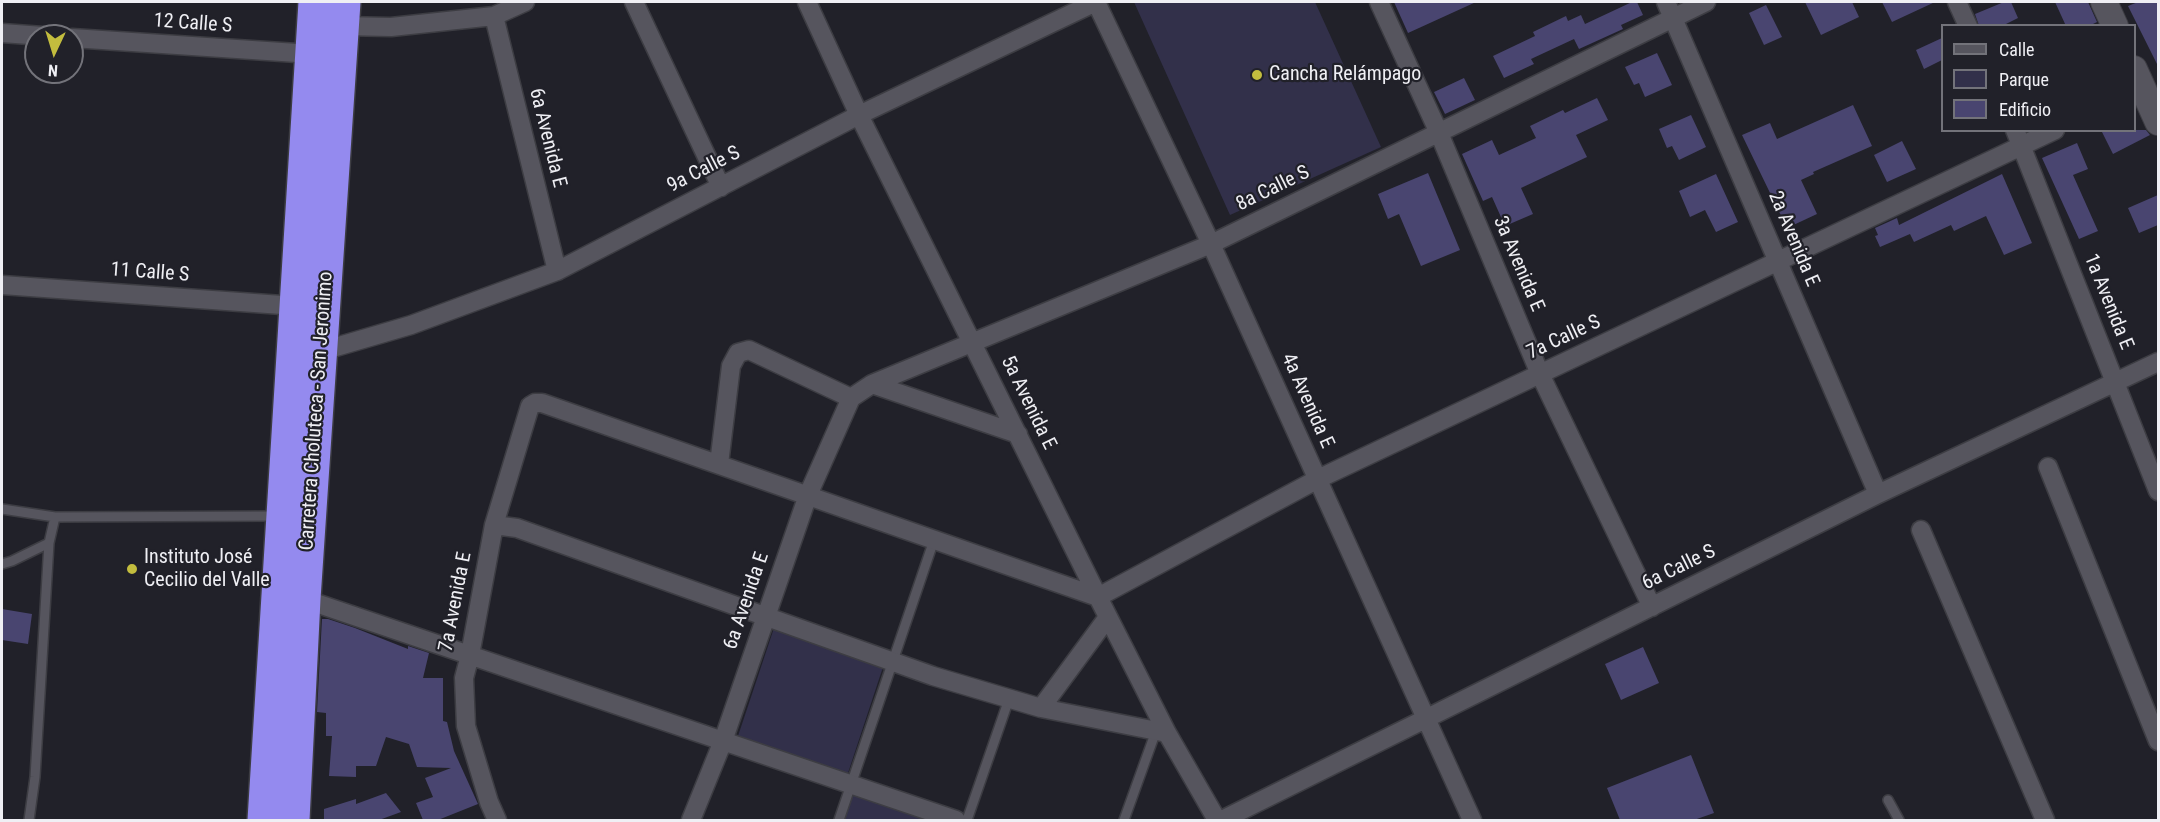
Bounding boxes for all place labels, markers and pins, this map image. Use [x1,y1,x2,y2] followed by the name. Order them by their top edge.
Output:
[1269,63,1421,87] place label: Cancha Relámpago
[1250,68,1264,82] marker: Cancha Relámpago
[144,546,270,593] place label: Instituto José Cecilio del Valle
[125,562,139,576] marker: Instituto José Cecilio del Valle

